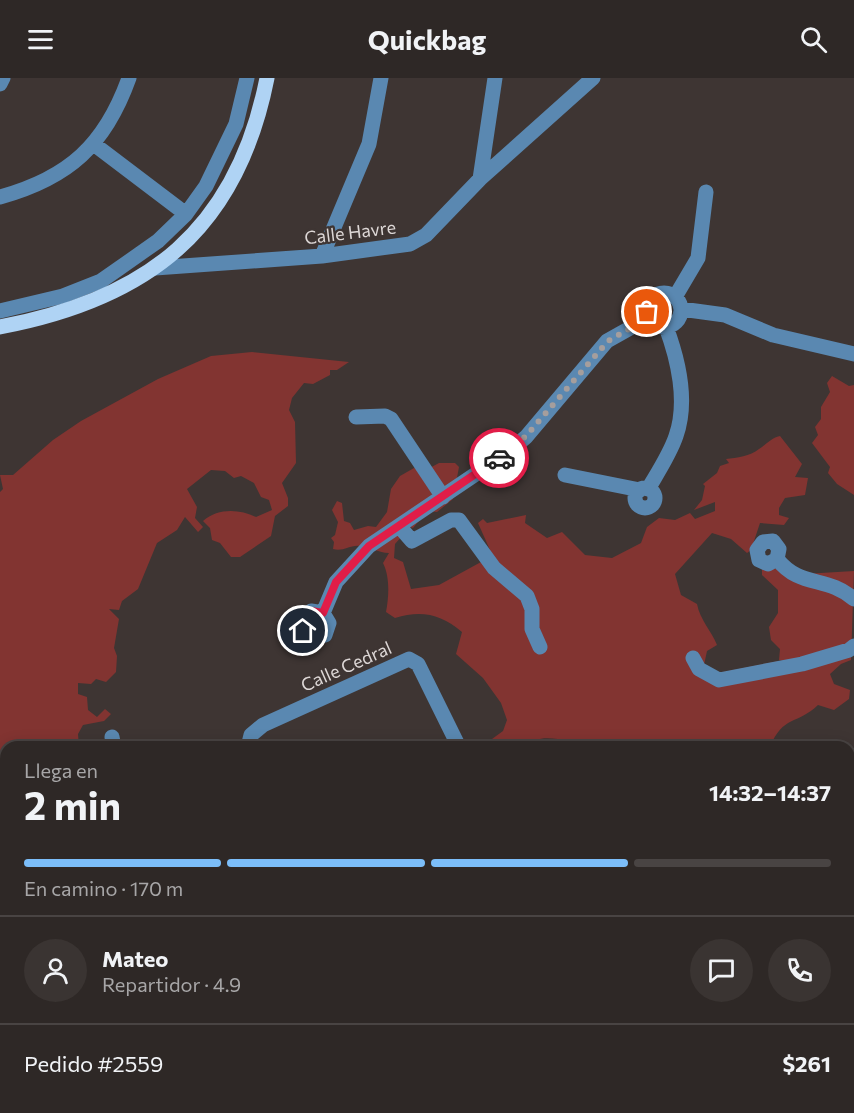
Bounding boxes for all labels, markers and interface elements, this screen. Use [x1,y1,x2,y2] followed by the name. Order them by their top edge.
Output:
[24,23,57,56] icon: menu
[368,23,486,56] text: Quickbag
[797,23,830,56] icon: search
[303,215,397,249] street label: Calle Havre
[621,286,672,337] pin
[630,295,663,328] icon: bag
[469,428,529,488] courier
[483,442,516,475] icon: car
[277,605,328,656] pin
[286,614,319,647] icon: home
[297,636,395,696] street label: Calle Cedral
[24,758,98,782] text: Llega en
[709,779,831,806] text: 14:32–14:37
[24,780,121,828] text: 2 min
[24,876,183,900] text: En camino · 170 m
[24,939,87,1002] button: person
[690,939,753,1002] button: chat
[768,939,831,1002] button: phone
[102,945,169,972] text: Mateo
[102,972,241,996] text: Repartidor · 4.9
[24,1050,163,1077] text: Pedido #2559
[782,1050,831,1077] text: $261

